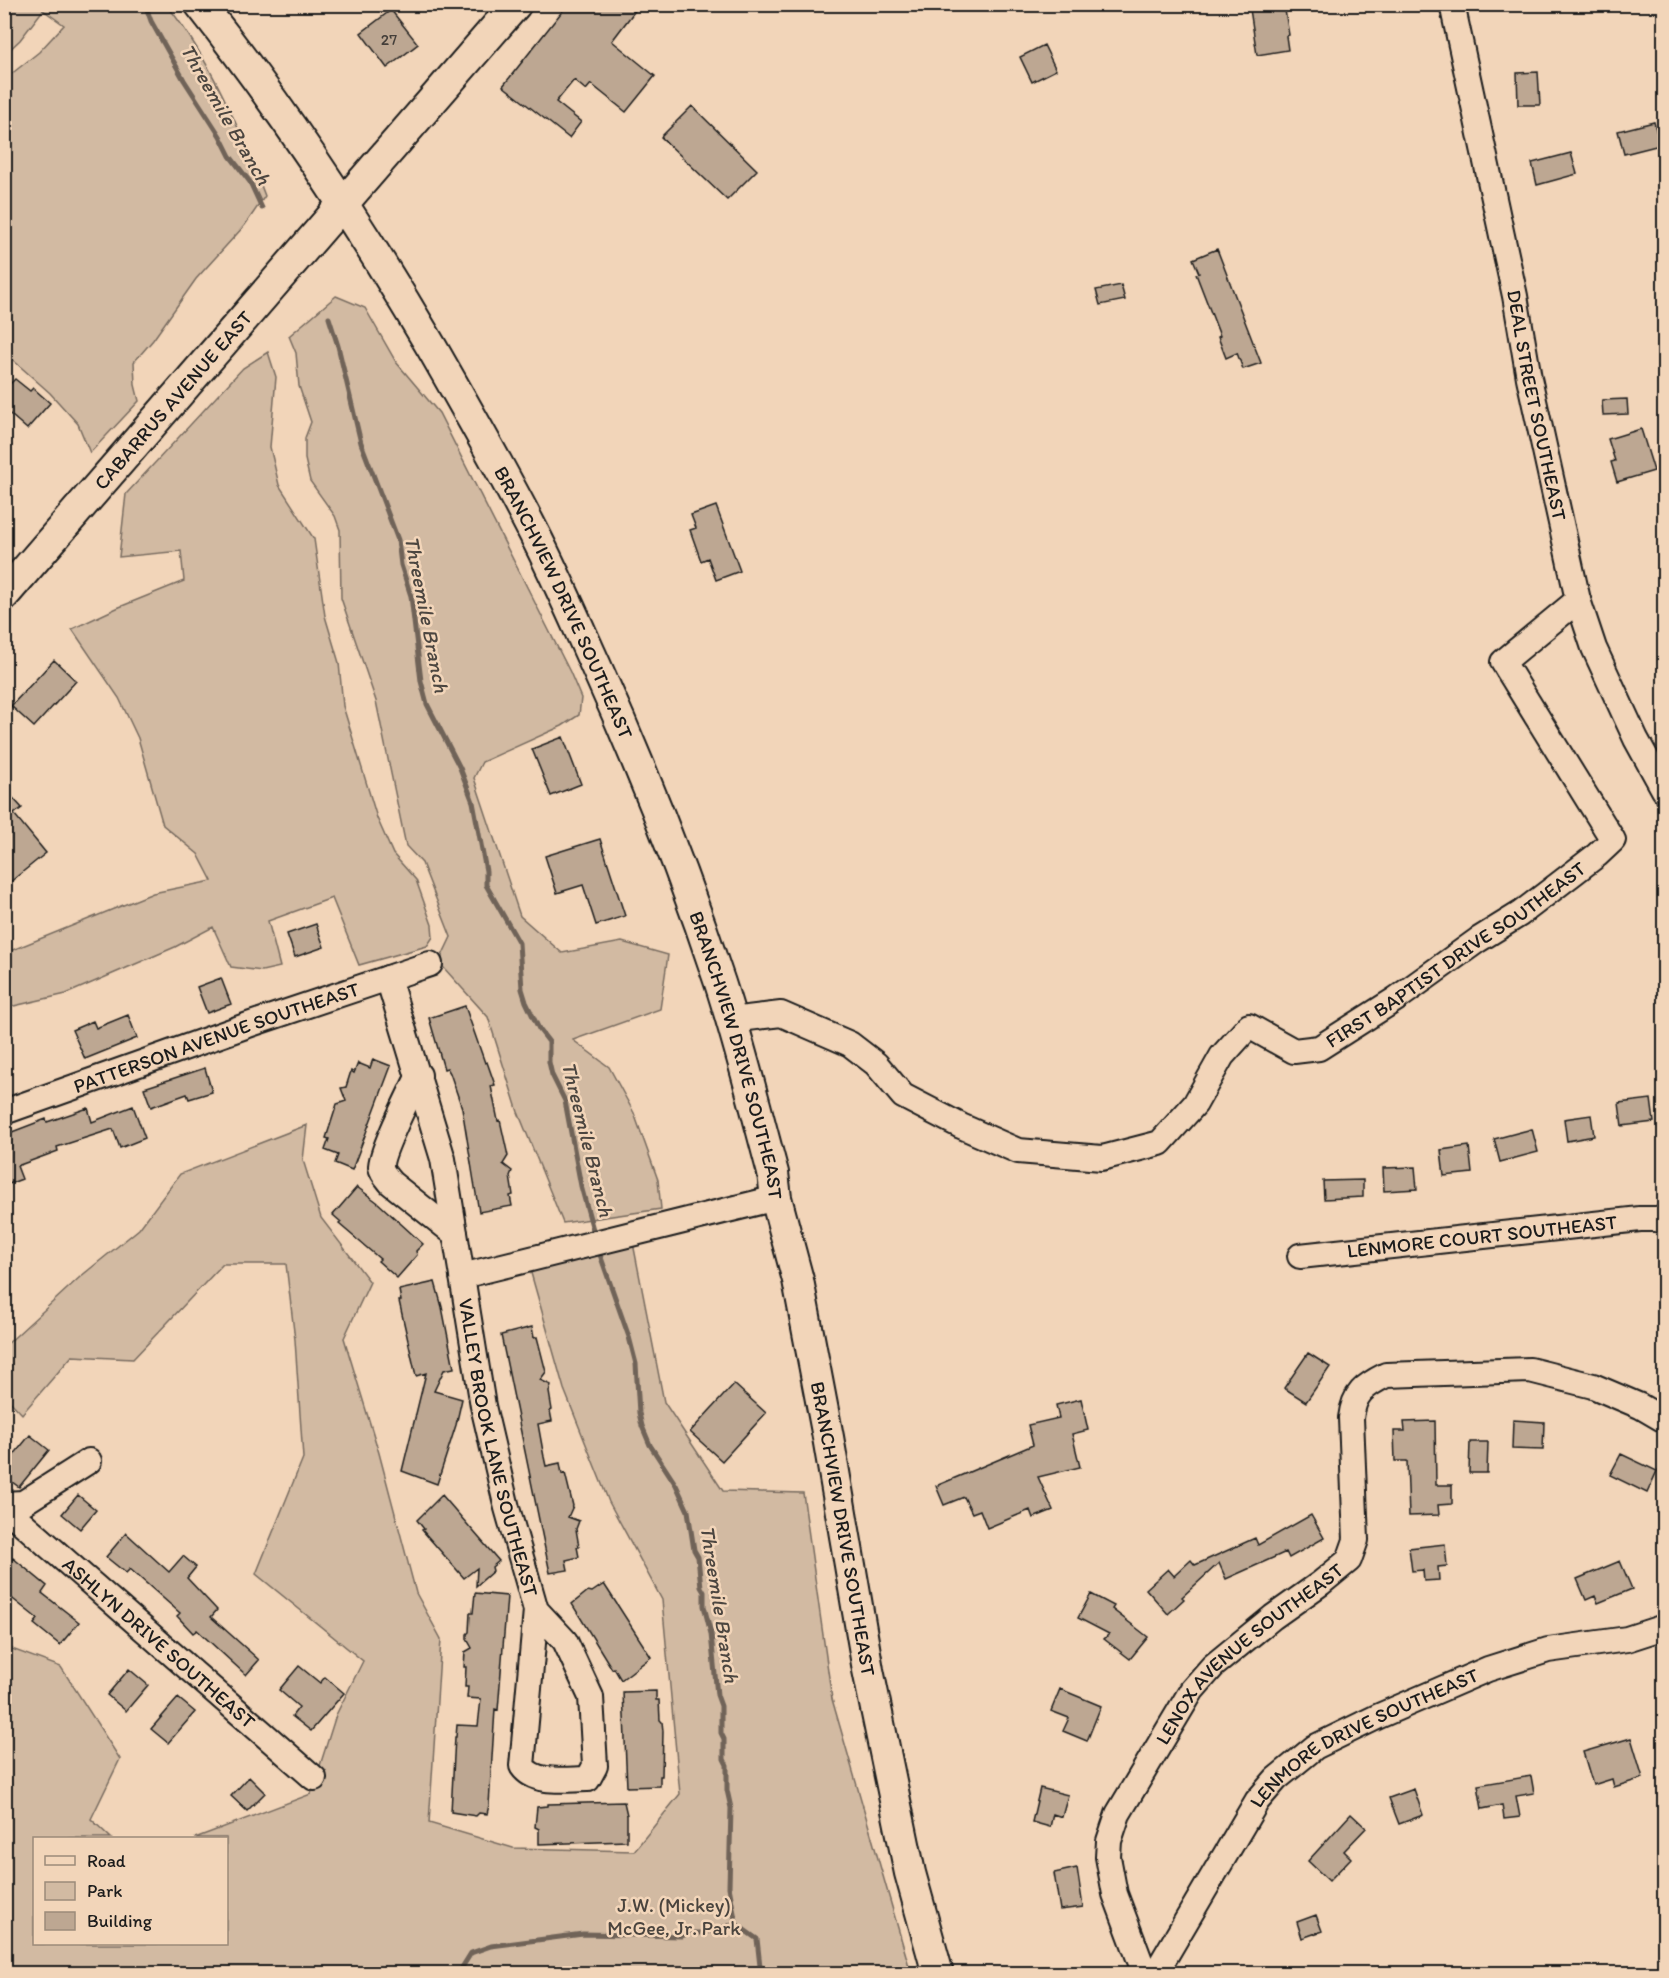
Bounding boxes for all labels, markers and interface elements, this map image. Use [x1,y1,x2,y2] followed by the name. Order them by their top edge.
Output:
[381,30,397,49] house number: 27
[175,39,277,189] water label: Threemile Branch
[1502,288,1572,523] street label: DEAL STREET SOUTHEAST
[89,306,257,494] street label: CABARRUS AVENUE EAST
[489,462,638,742] street label: BRANCHVIEW DRIVE SOUTHEAST
[400,534,454,695] water label: Threemile Branch
[1321,856,1590,1053] street label: FIRST BAPTIST DRIVE SOUTHEAST
[684,908,788,1200] street label: BRANCHVIEW DRIVE SOUTHEAST
[70,977,362,1098] street label: PATTERSON AVENUE SOUTHEAST
[557,1059,619,1219] water label: Threemile Branch
[1346,1210,1618,1263] street label: LENMORE COURT SOUTHEAST
[454,1297,544,1599] street label: VALLEY BROOK LANE SOUTHEAST
[806,1379,881,1678] street label: BRANCHVIEW DRIVE SOUTHEAST
[695,1524,745,1685] water label: Threemile Branch
[58,1552,260,1733] street label: ASHLYN DRIVE SOUTHEAST
[1150,1558,1348,1749] street label: LENOX AVENUE SOUTHEAST
[1244,1663,1482,1812] street label: LENMORE DRIVE SOUTHEAST
[33,1837,228,1945] legend
[87,1850,126,1872] text: Road
[87,1880,122,1902] text: Park
[607,1893,741,1940] park label: J.W. (Mickey) McGee, Jr. Park
[87,1910,153,1932] text: Building

